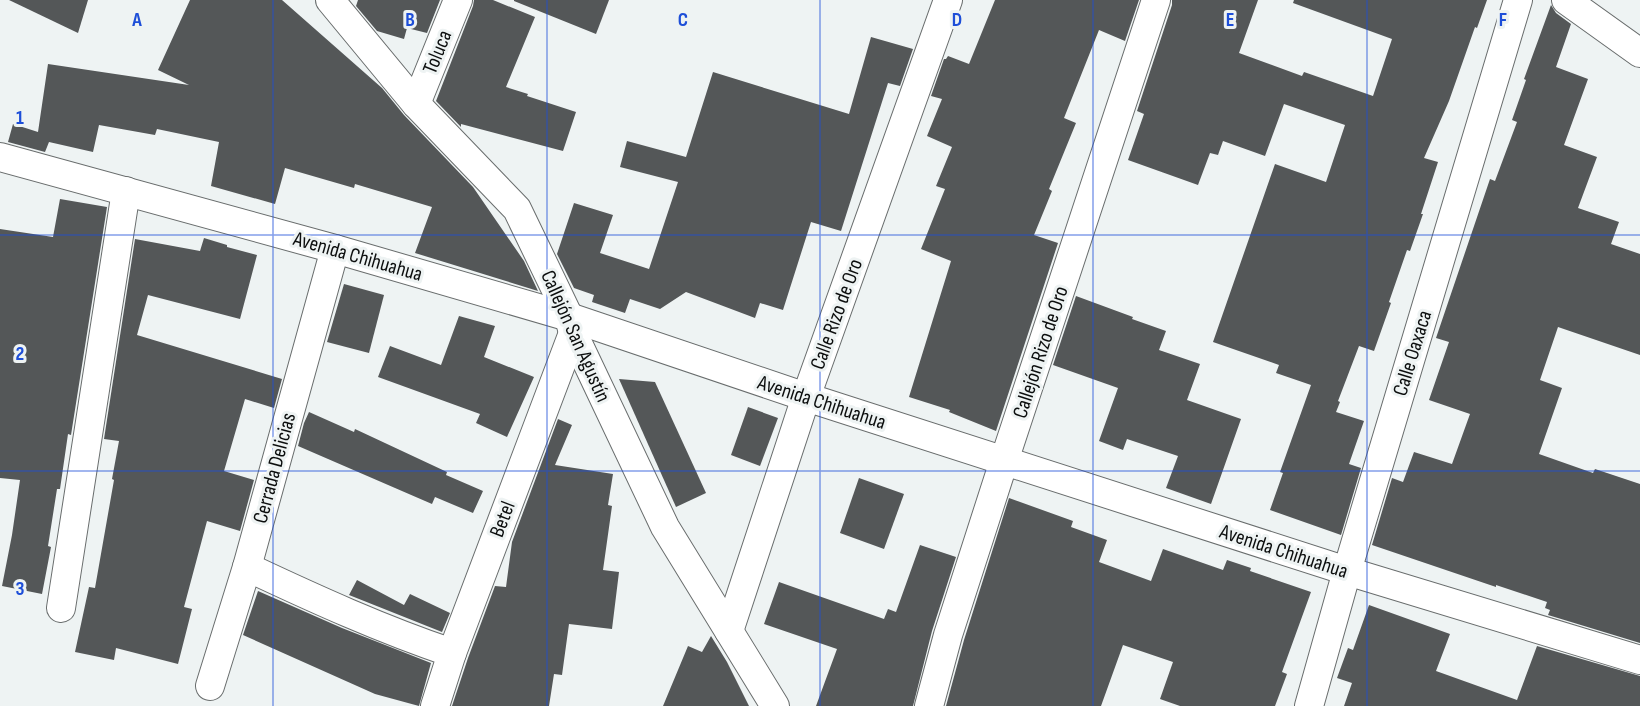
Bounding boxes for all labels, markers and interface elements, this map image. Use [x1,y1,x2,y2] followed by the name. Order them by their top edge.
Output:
[131,8,142,32] text: A
[405,8,415,32] text: B
[678,8,688,32] text: C
[952,8,962,32] text: D
[1226,8,1234,32] text: E
[1499,8,1507,32] text: F
[417,27,457,78] street label: Toluca
[16,106,24,130] text: 1
[290,226,425,287] street label: Avenida Chihuahua
[805,256,868,373] street label: Calle Rizo de Oro
[535,266,616,406] street label: Callejón San Agustín
[1007,283,1074,421] street label: Callejón Rizo de Oro
[1388,308,1437,399] street label: Calle Oaxaca
[16,342,24,366] text: 2
[754,370,889,435] street label: Avenida Chihuahua
[248,410,301,526] street label: Cerrada Delicias
[484,498,521,541] street label: Betel
[1216,519,1351,584] street label: Avenida Chihuahua
[16,577,25,601] text: 3

